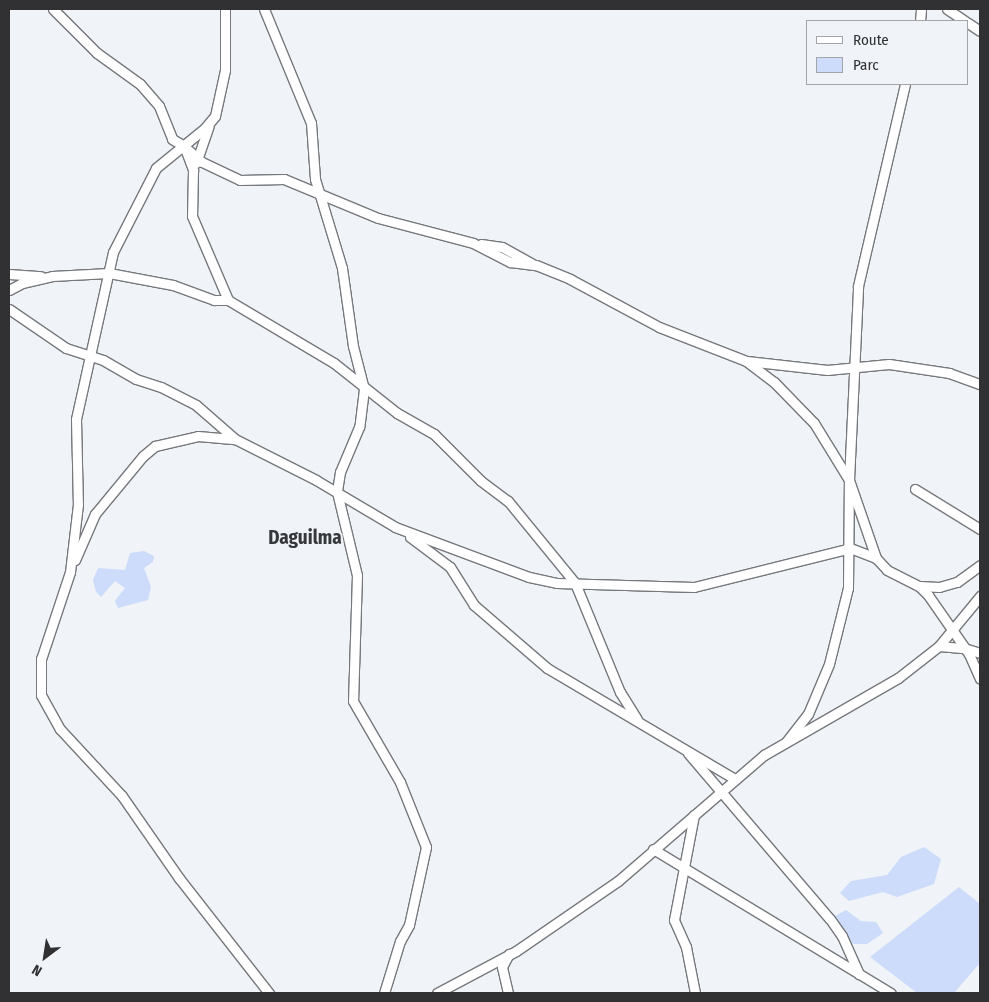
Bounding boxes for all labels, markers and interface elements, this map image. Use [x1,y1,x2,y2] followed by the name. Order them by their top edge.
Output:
[806,20,969,85] legend
[853,31,889,49] text: Route
[853,56,879,74] text: Parc
[268,527,342,549] district label: Daguilma
[20,932,70,982] north arrow
[29,961,45,980] text: N

